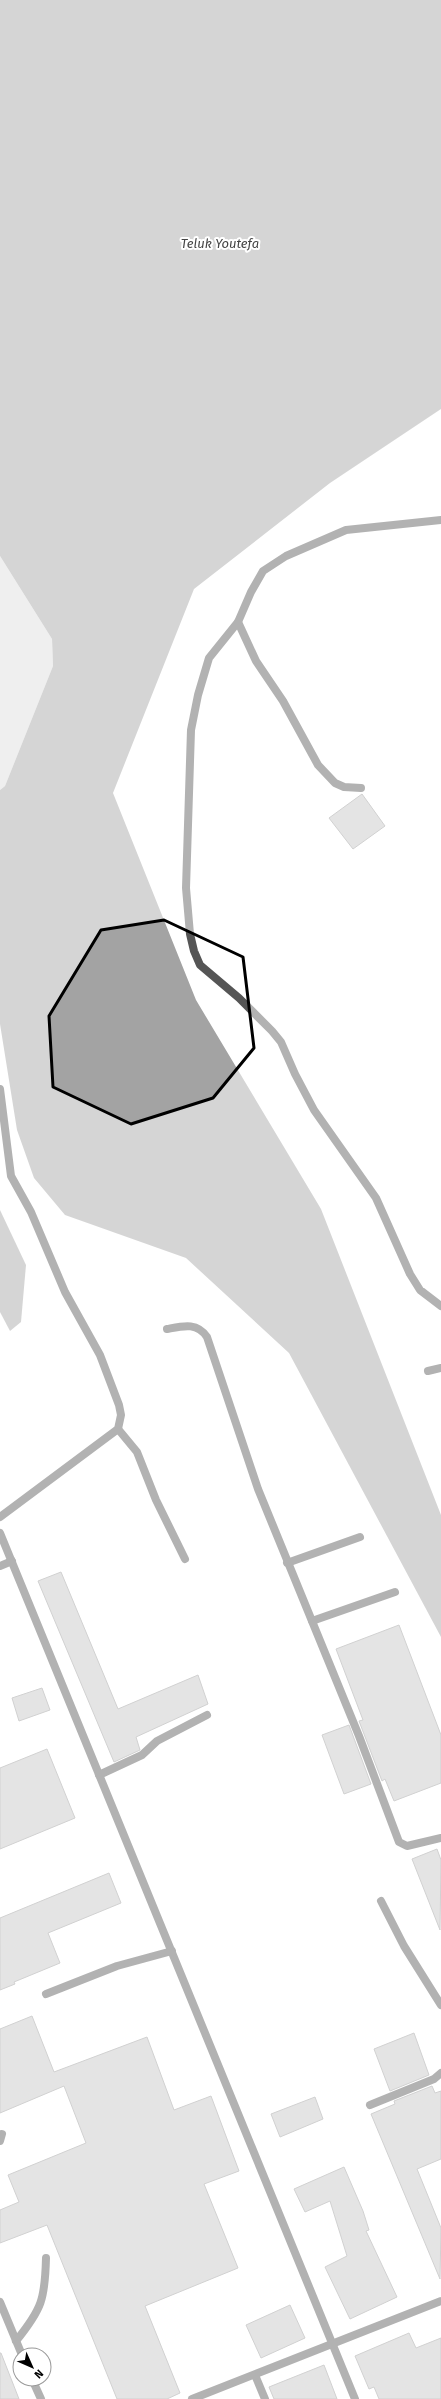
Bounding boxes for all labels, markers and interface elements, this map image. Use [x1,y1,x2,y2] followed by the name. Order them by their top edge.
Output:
[181,236,259,251] water label: Teluk Youtefa
[12,2347,52,2387] north arrow
[32,2367,46,2381] text: N

